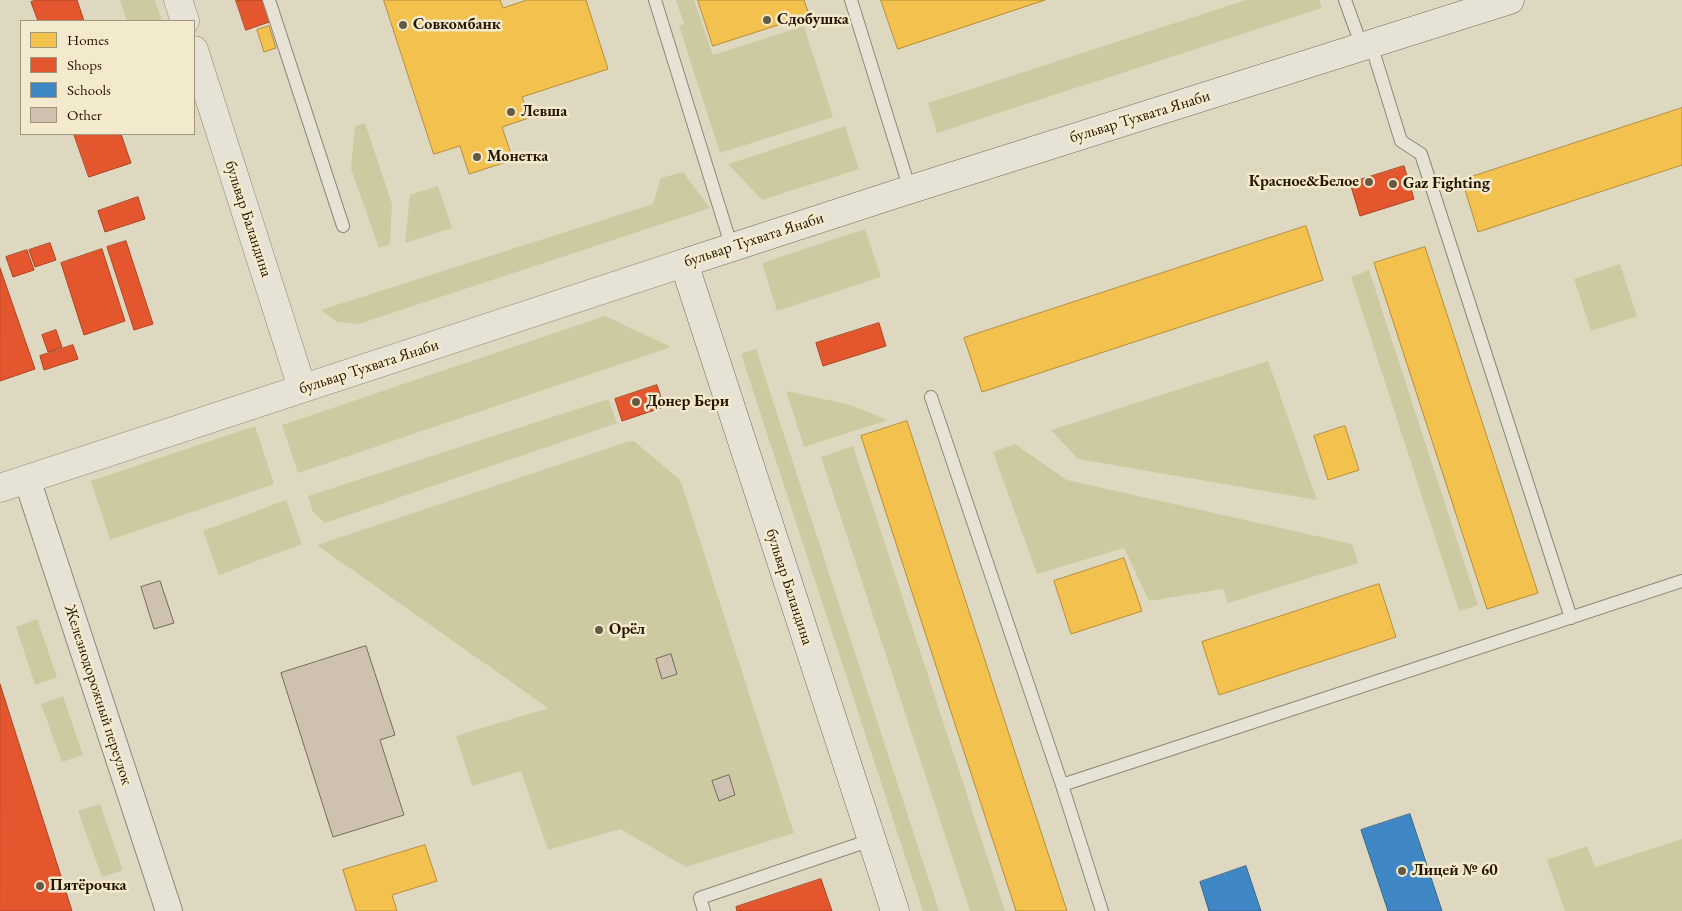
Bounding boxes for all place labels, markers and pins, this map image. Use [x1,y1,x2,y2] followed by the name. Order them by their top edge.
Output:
[777,10,849,30] place label: Сдобушка
[761,14,773,26] marker: Сдобушка
[413,15,501,35] place label: Совкомбанк
[397,19,409,31] marker: Совкомбанк
[521,102,567,122] place label: Левша
[505,106,517,118] marker: Левша
[487,147,548,167] place label: Монетка
[471,151,483,163] marker: Монетка
[1249,172,1359,192] place label: Красное&Белое
[1403,174,1490,194] place label: Gaz Fighting
[1363,176,1375,188] marker: Красное&Белое
[1387,178,1399,190] marker: Gaz Fighting
[646,392,729,412] place label: Донер Бери
[630,396,642,408] marker: Донер Бери
[609,620,645,640] place label: Орёл
[593,624,605,636] marker: Орёл
[1412,861,1498,881] place label: Лицей № 60
[1396,865,1408,877] marker: Лицей № 60
[50,876,127,896] place label: Пятёрочка
[34,880,46,892] marker: Пятёрочка

